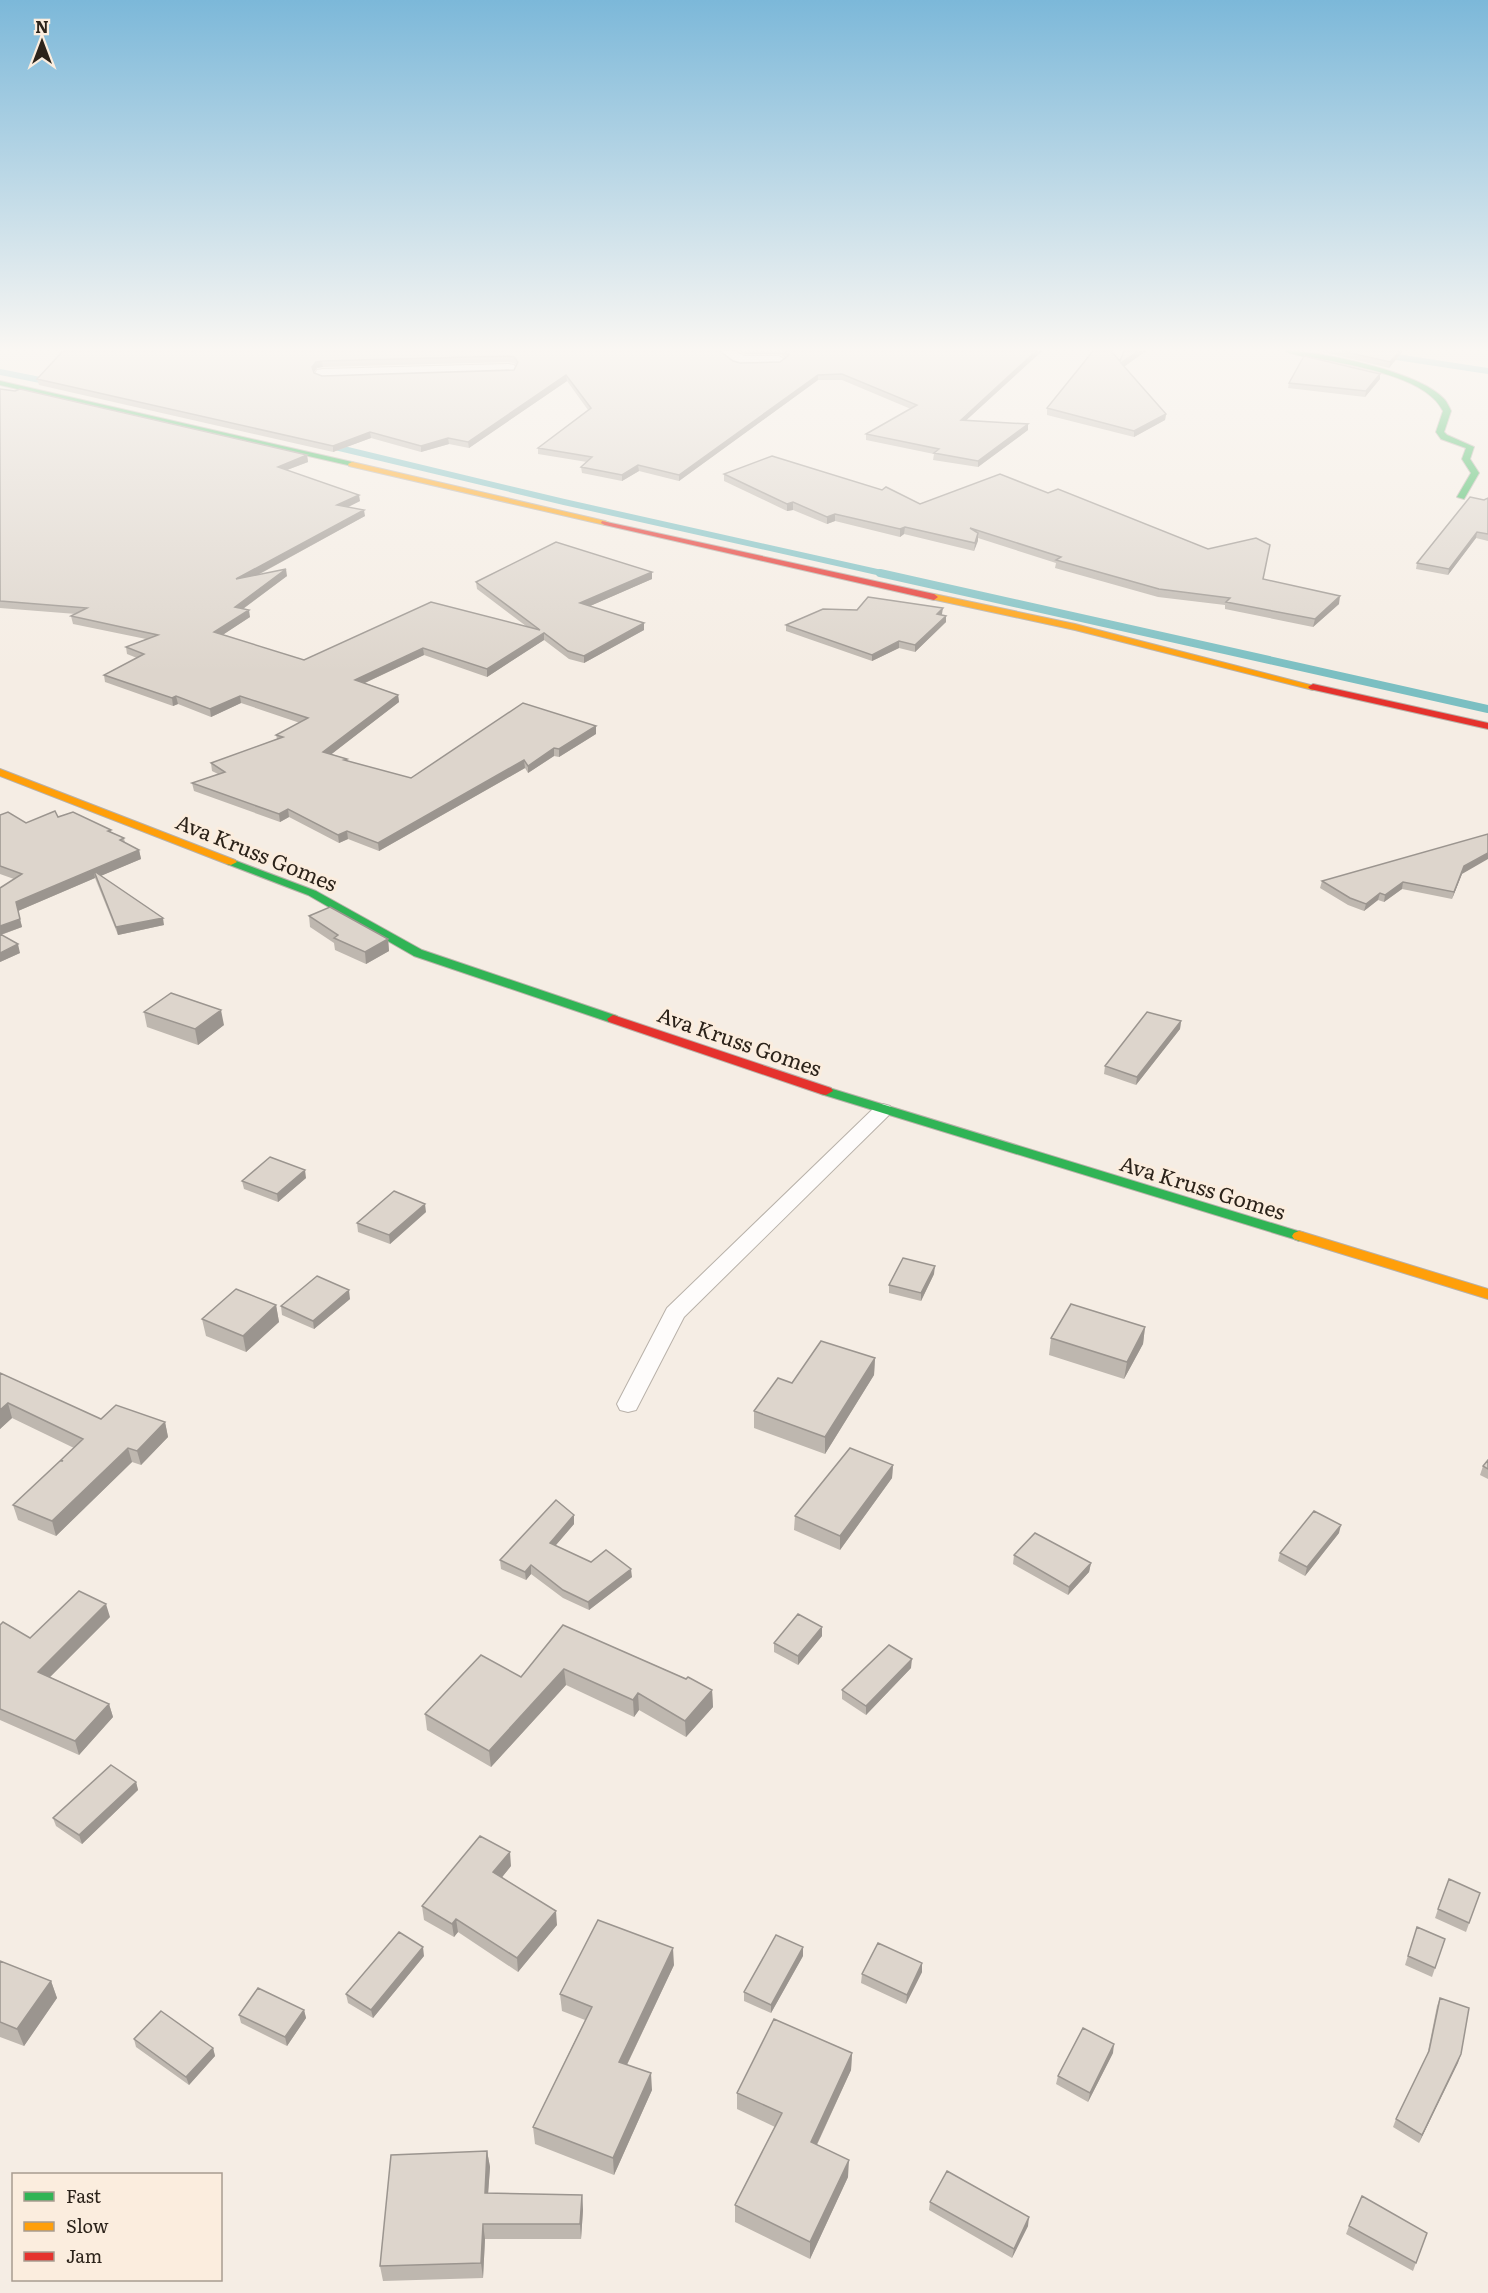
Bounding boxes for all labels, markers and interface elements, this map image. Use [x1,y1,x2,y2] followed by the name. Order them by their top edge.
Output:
[12,12,72,72] north arrow
[35,14,49,38] text: N
[172,804,342,898] street label: Ava Kruss Gomes
[654,997,826,1083] street label: Ava Kruss Gomes
[1116,1146,1290,1226] street label: Ava Kruss Gomes
[12,2173,222,2281] legend
[66,2182,102,2209] text: Fast
[66,2212,109,2239] text: Slow
[66,2242,102,2269] text: Jam

